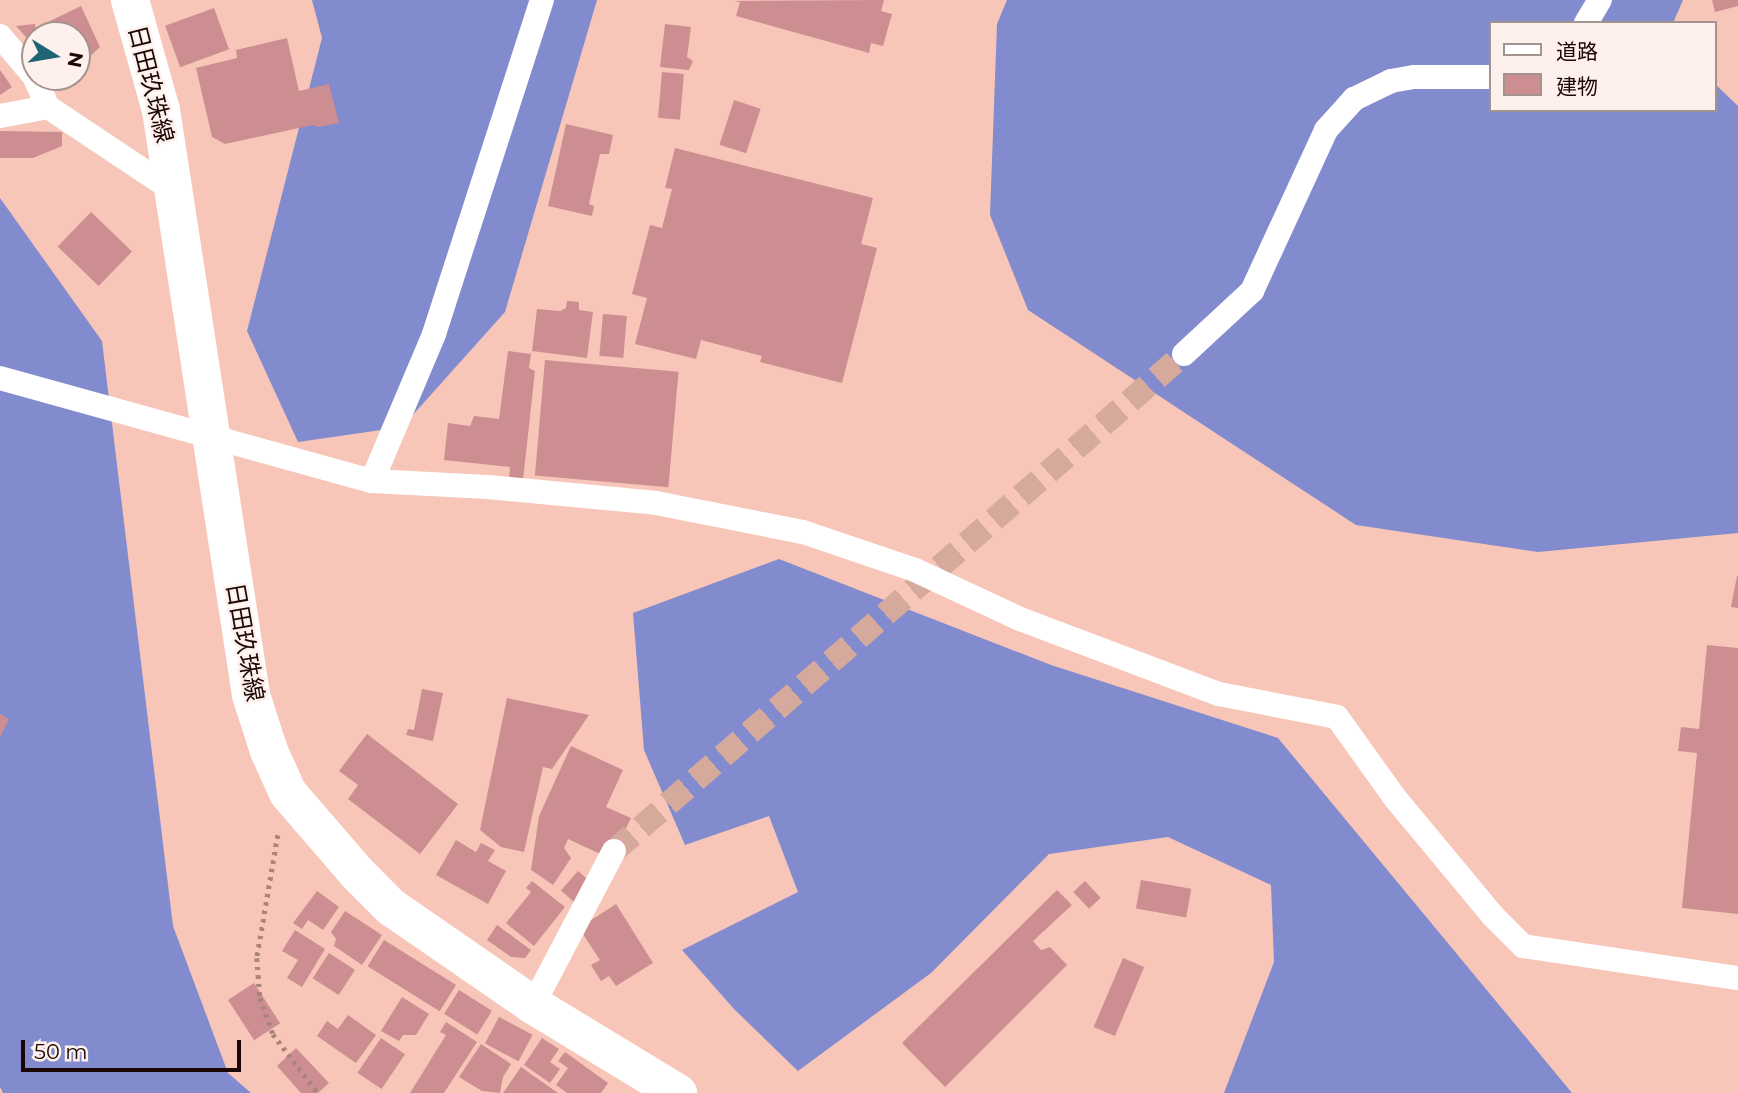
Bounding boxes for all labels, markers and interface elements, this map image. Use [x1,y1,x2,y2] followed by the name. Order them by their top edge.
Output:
[21,21,91,91] north arrow
[1490,21,1717,112] legend
[123,22,179,146] street label: 日田玖珠線
[1556,39,1598,64] text: 道路
[62,50,88,69] text: N
[1556,74,1598,99] text: 建物
[220,580,270,704] street label: 日田玖珠線
[24,1026,245,1070] scale bar
[34,1039,88,1064] text: 50 m

